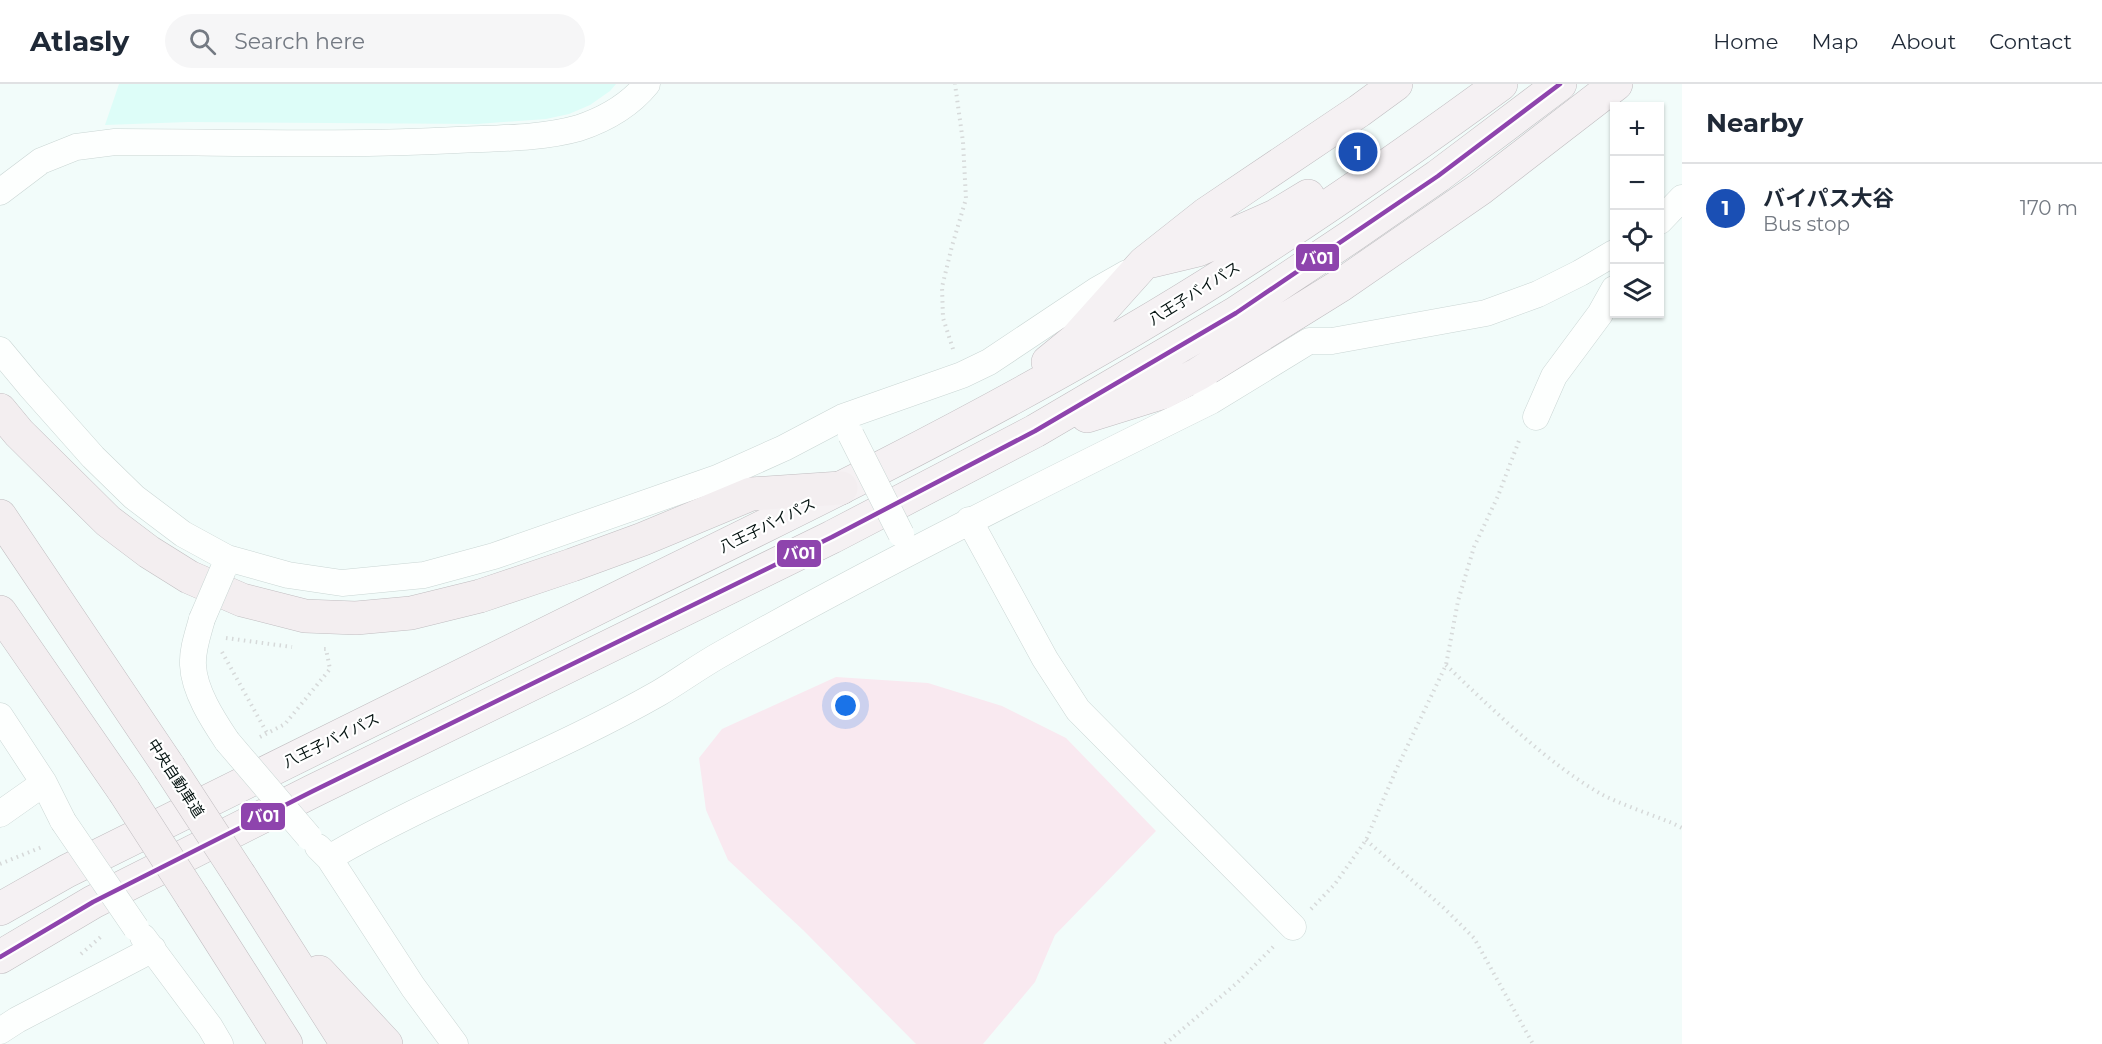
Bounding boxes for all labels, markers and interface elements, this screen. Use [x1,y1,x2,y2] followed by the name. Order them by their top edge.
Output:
[165,14,585,68] search box
[30,24,129,58] text: Atlasly
[186,25,219,58] icon: search
[234,28,365,55] text: Search here
[1713,29,1778,54] text: Home
[1811,29,1858,54] text: Map
[1891,29,1956,54] text: About
[1989,29,2072,54] text: Contact
[1610,102,1664,318] map controls
[1610,102,1664,156] button: +
[1706,107,1803,139] text: Nearby
[1338,130,1378,174] pin: 1
[1610,156,1664,210] button: −
[1763,185,1895,212] text: バイパス大谷
[1722,196,1729,220] text: 1
[2020,196,2078,220] text: 170 m
[1610,210,1664,264] button: locate
[1763,212,1850,236] text: Bus stop
[1295,243,1340,272] line badge: バ01
[1300,249,1334,268] text: バ01
[1145,257,1243,329] street label: 八王子バイパス
[1610,264,1664,318] button: layers
[716,494,818,556] street label: 八王子バイパス
[776,539,822,568] line badge: バ01
[782,544,816,563] text: バ01
[831,691,860,720] your location
[280,709,382,771] street label: 八王子バイパス
[144,735,208,821] street label: 中央自動車道
[240,802,286,831] line badge: バ01
[246,807,280,826] text: バ01

